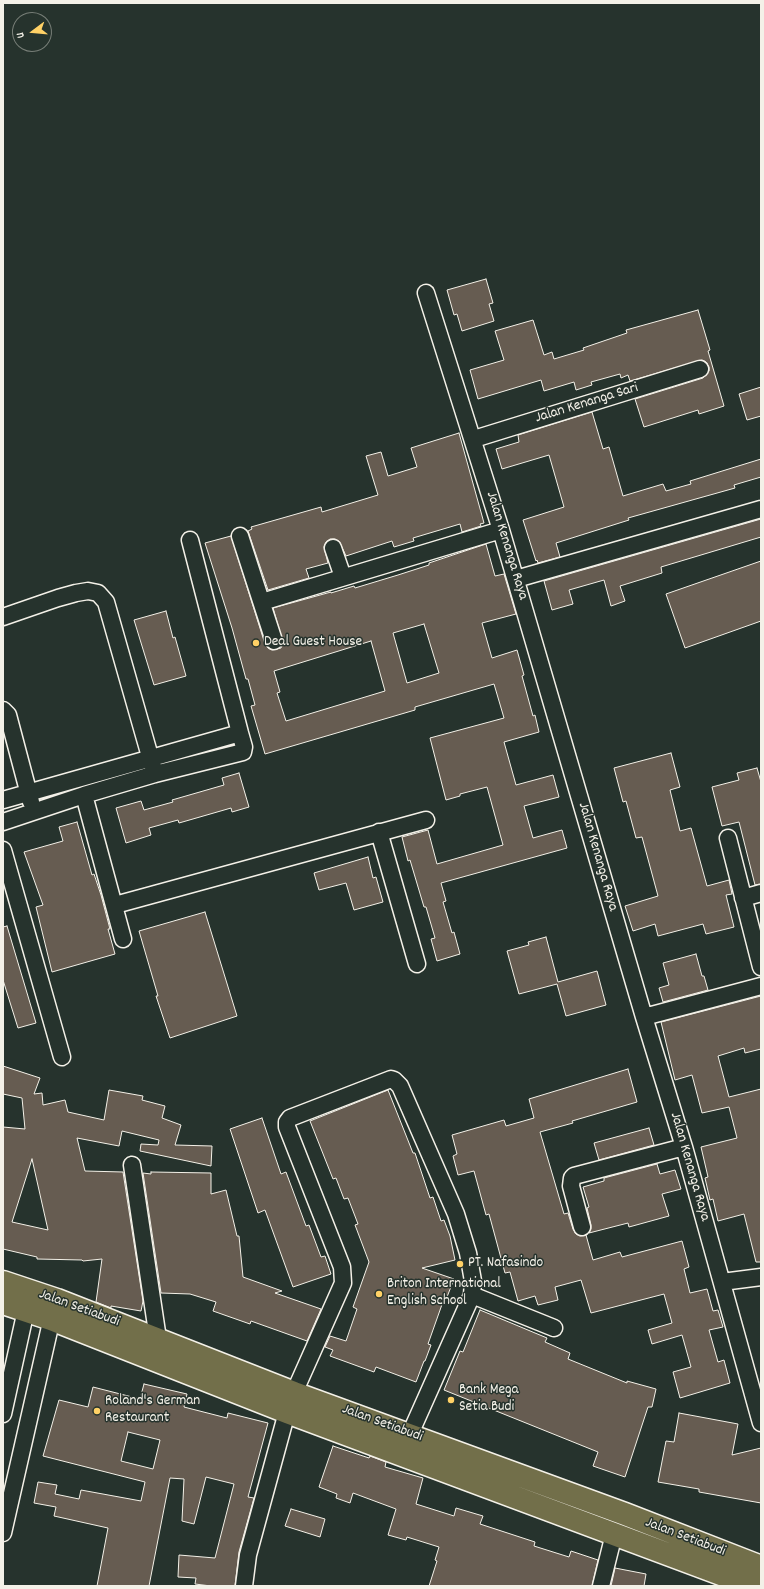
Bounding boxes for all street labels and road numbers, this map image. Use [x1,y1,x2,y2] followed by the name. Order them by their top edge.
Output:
[533,380,641,428] street label: Jalan Kenanga Sari
[481,490,531,602] street label: Jalan Kenanga Raya
[573,801,621,913] street label: Jalan Kenanga Raya
[665,1111,713,1223] street label: Jalan Kenanga Raya
[36,1286,122,1332] street label: Jalan Setiabudi
[339,1401,425,1447] street label: Jalan Setiabudi
[642,1514,728,1562] street label: Jalan Setiabudi

